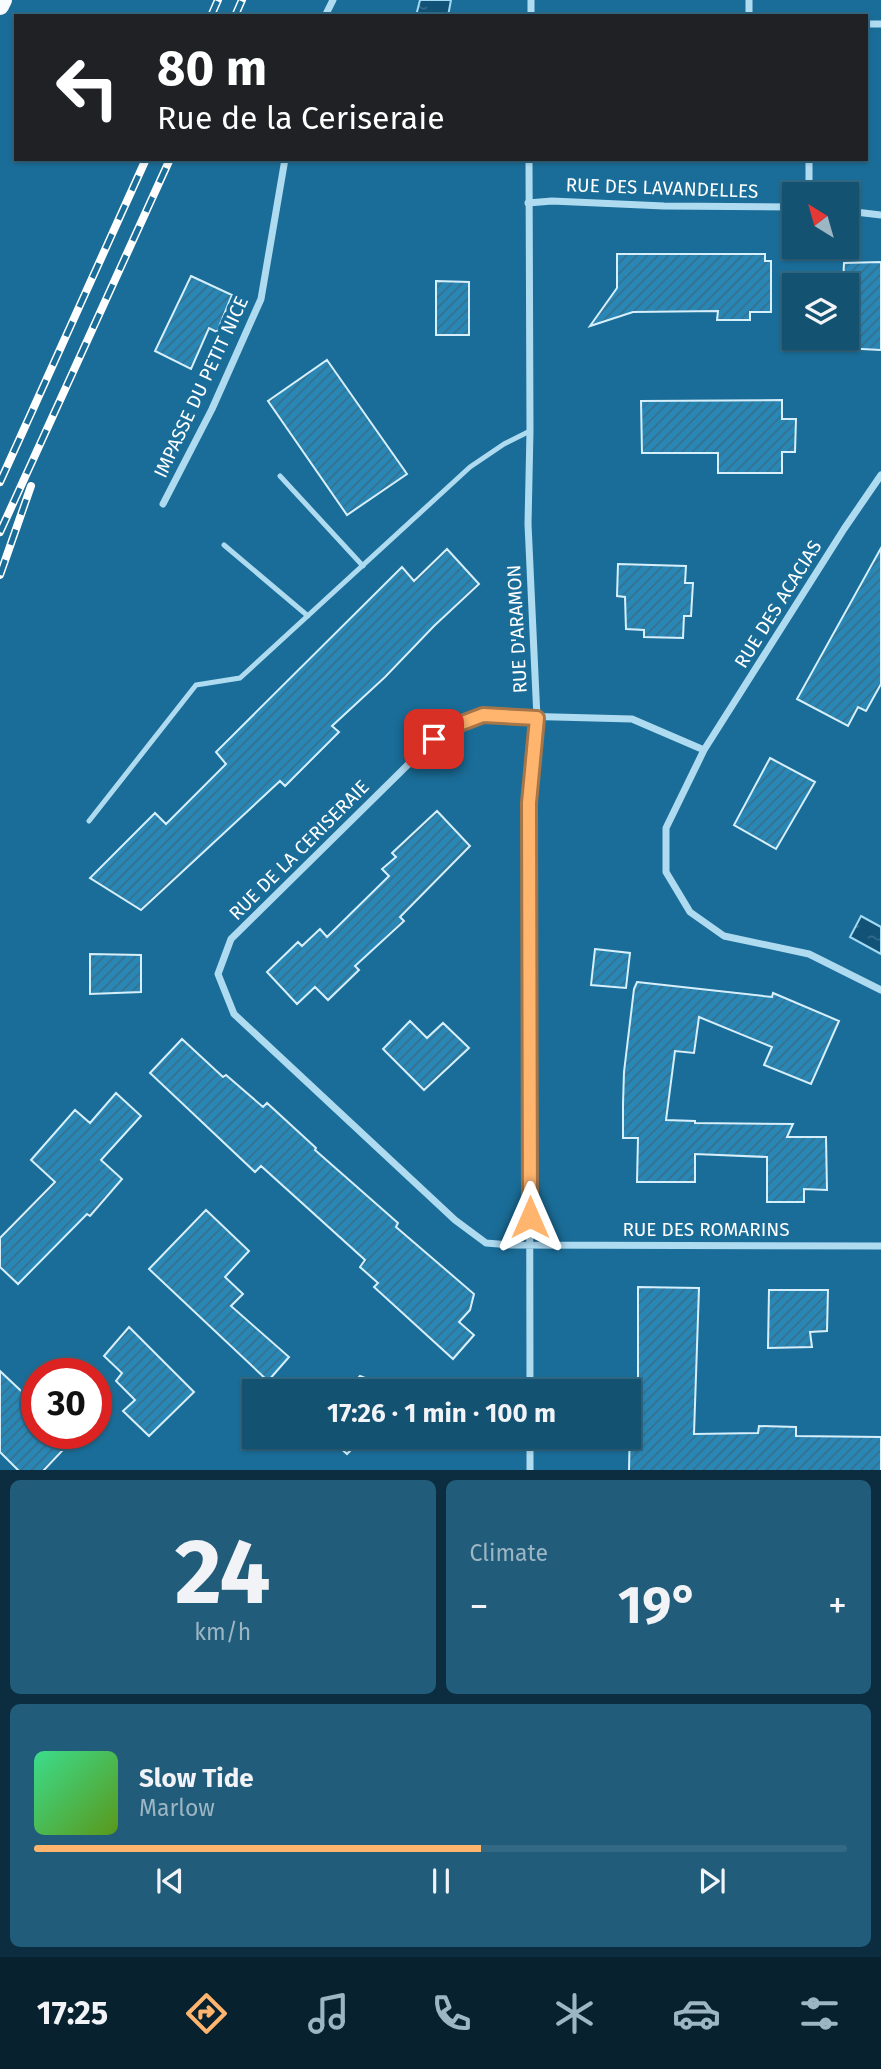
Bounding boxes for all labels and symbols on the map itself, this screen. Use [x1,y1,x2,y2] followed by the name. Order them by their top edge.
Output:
[565,173,759,203] street label: RUE DES LAVANDELLES
[782,182,859,259] north arrow
[149,293,253,481] street label: IMPASSE DU PETIT NICE
[729,536,827,672] street label: RUE DES ACACIAS
[502,564,532,694] street label: RUE D'ARAMON
[404,709,464,769] pin
[224,775,374,925] street label: RUE DE LA CERISERAIE
[493,1180,567,1254] position arrow
[622,1218,790,1241] street label: RUE DES ROMARINS
[21,1358,112,1449] speed limit sign: 30

